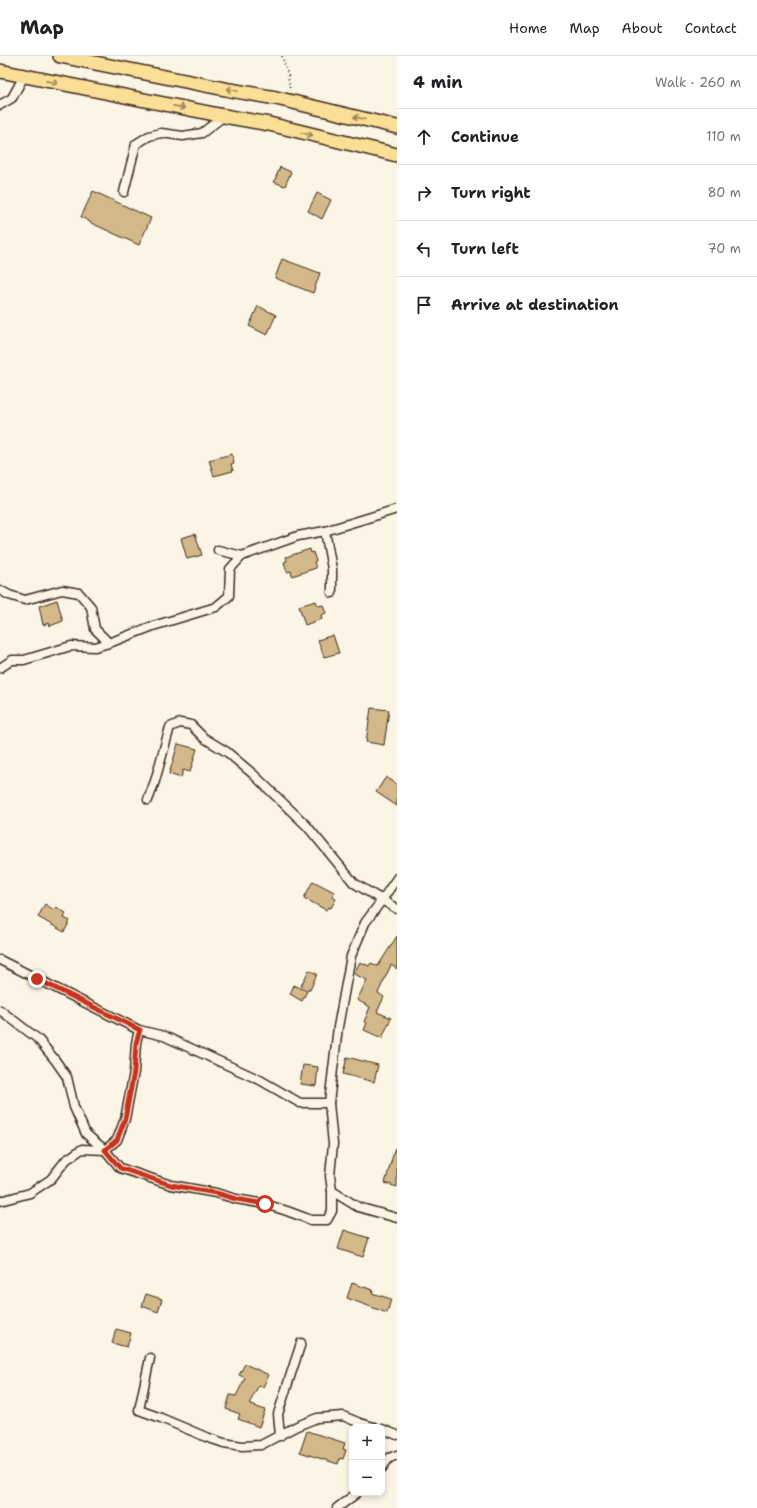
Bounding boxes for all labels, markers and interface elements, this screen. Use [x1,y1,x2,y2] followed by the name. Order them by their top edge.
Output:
[20,15,64,40] text: Map
[509,19,548,37] text: Home
[570,19,600,37] text: Map
[622,19,663,37] text: About
[685,19,737,37] text: Contact
[413,71,463,93] text: 4 min
[655,74,741,91] text: Walk · 260 m
[45,78,58,86] one-way arrow
[226,86,239,94] one-way arrow
[173,104,186,112] one-way arrow
[353,114,366,122] one-way arrow
[413,126,435,148] icon: ahead
[451,127,519,147] text: Continue
[706,128,741,145] text: 110 m
[300,130,313,138] one-way arrow
[413,182,435,204] icon: right
[451,183,531,203] text: Turn right
[707,184,741,201] text: 80 m
[413,238,435,260] icon: left
[451,239,519,259] text: Turn left
[707,240,741,257] text: 70 m
[413,294,435,316] icon: arrive
[451,295,619,315] text: Arrive at destination
[28,970,46,988] route end
[256,1195,274,1213] route start
[349,1424,385,1496] map controls
[349,1424,385,1460] button: +
[349,1460,385,1496] button: −

